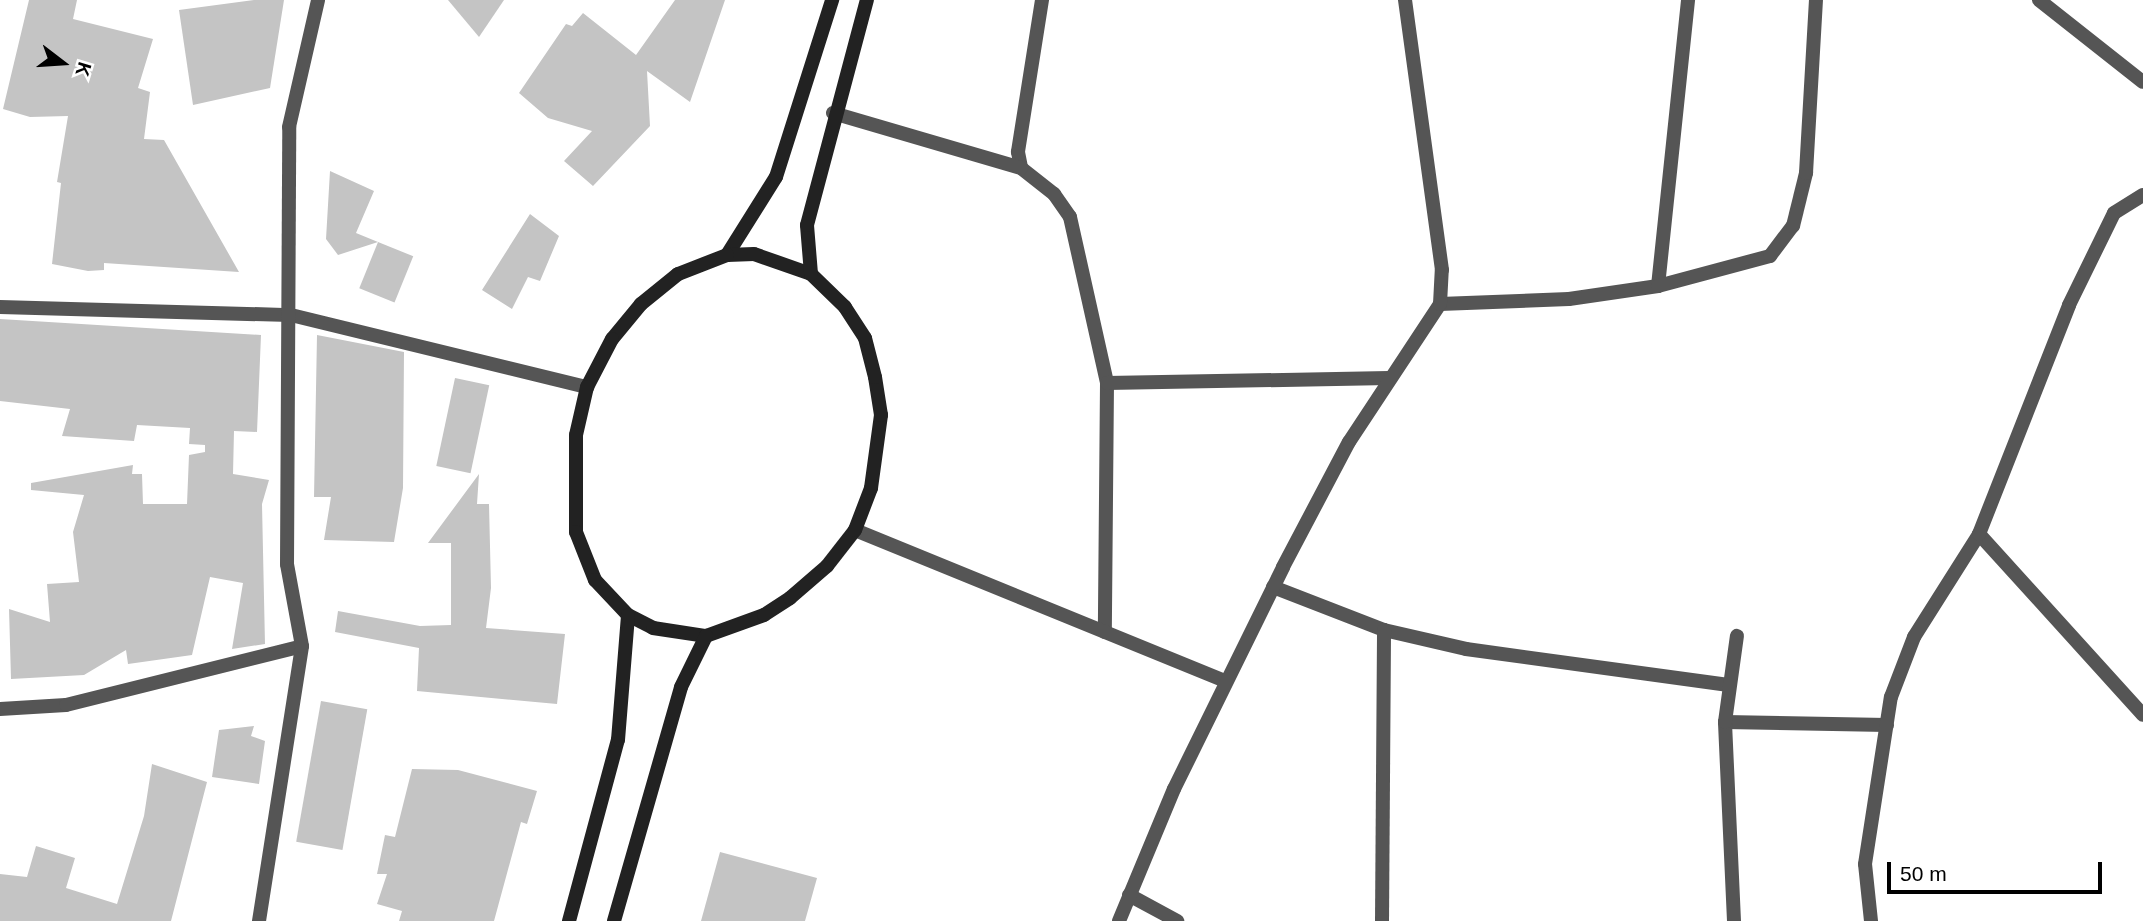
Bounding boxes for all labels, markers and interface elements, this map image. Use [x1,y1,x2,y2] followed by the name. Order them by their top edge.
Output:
[28,28,98,98] north arrow
[72,60,96,79] text: K
[1891,848,2106,892] scale bar
[1900,862,1947,885] text: 50 m

